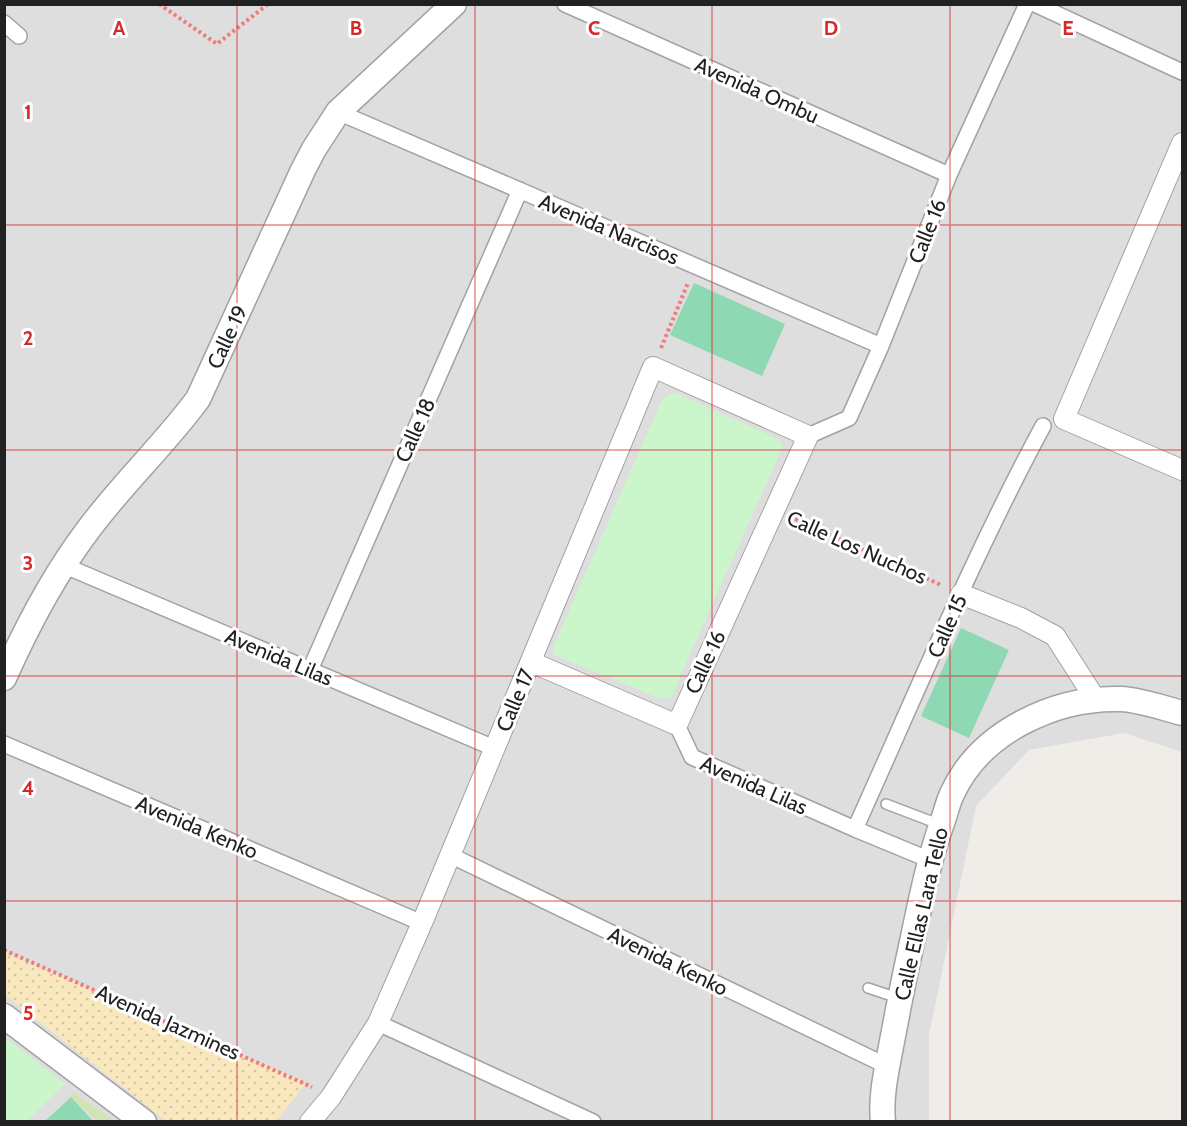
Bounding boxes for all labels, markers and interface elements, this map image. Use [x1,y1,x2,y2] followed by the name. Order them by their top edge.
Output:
[113,16,126,40] text: A
[350,16,362,40] text: B
[588,16,600,40] text: C
[824,16,838,40] text: D
[1062,16,1074,40] text: E
[691,52,823,128] street label: Avenida Ombu
[24,100,32,124] text: 1
[535,188,683,270] street label: Avenida Narcisos
[903,195,951,267] street label: Calle 16
[201,301,253,373] street label: Calle 19
[23,326,33,350] text: 2
[390,394,440,466] street label: Calle 18
[783,505,931,589] street label: Calle Los Nuchos
[23,551,33,575] text: 3
[922,591,972,661] street label: Calle 15
[221,623,337,691] street label: Avenida Lilas
[679,626,731,698] street label: Calle 16
[491,664,540,735] street label: Calle 17
[697,750,812,820] street label: Avenida Lilas
[22,776,34,800] text: 4
[132,790,262,864] street label: Avenida Kenko
[889,825,953,1003] street label: Calle Ellas Lara Tello
[604,921,732,1001] street label: Avenida Kenko
[92,979,244,1065] street label: Avenida Jazmines
[23,1001,33,1025] text: 5

